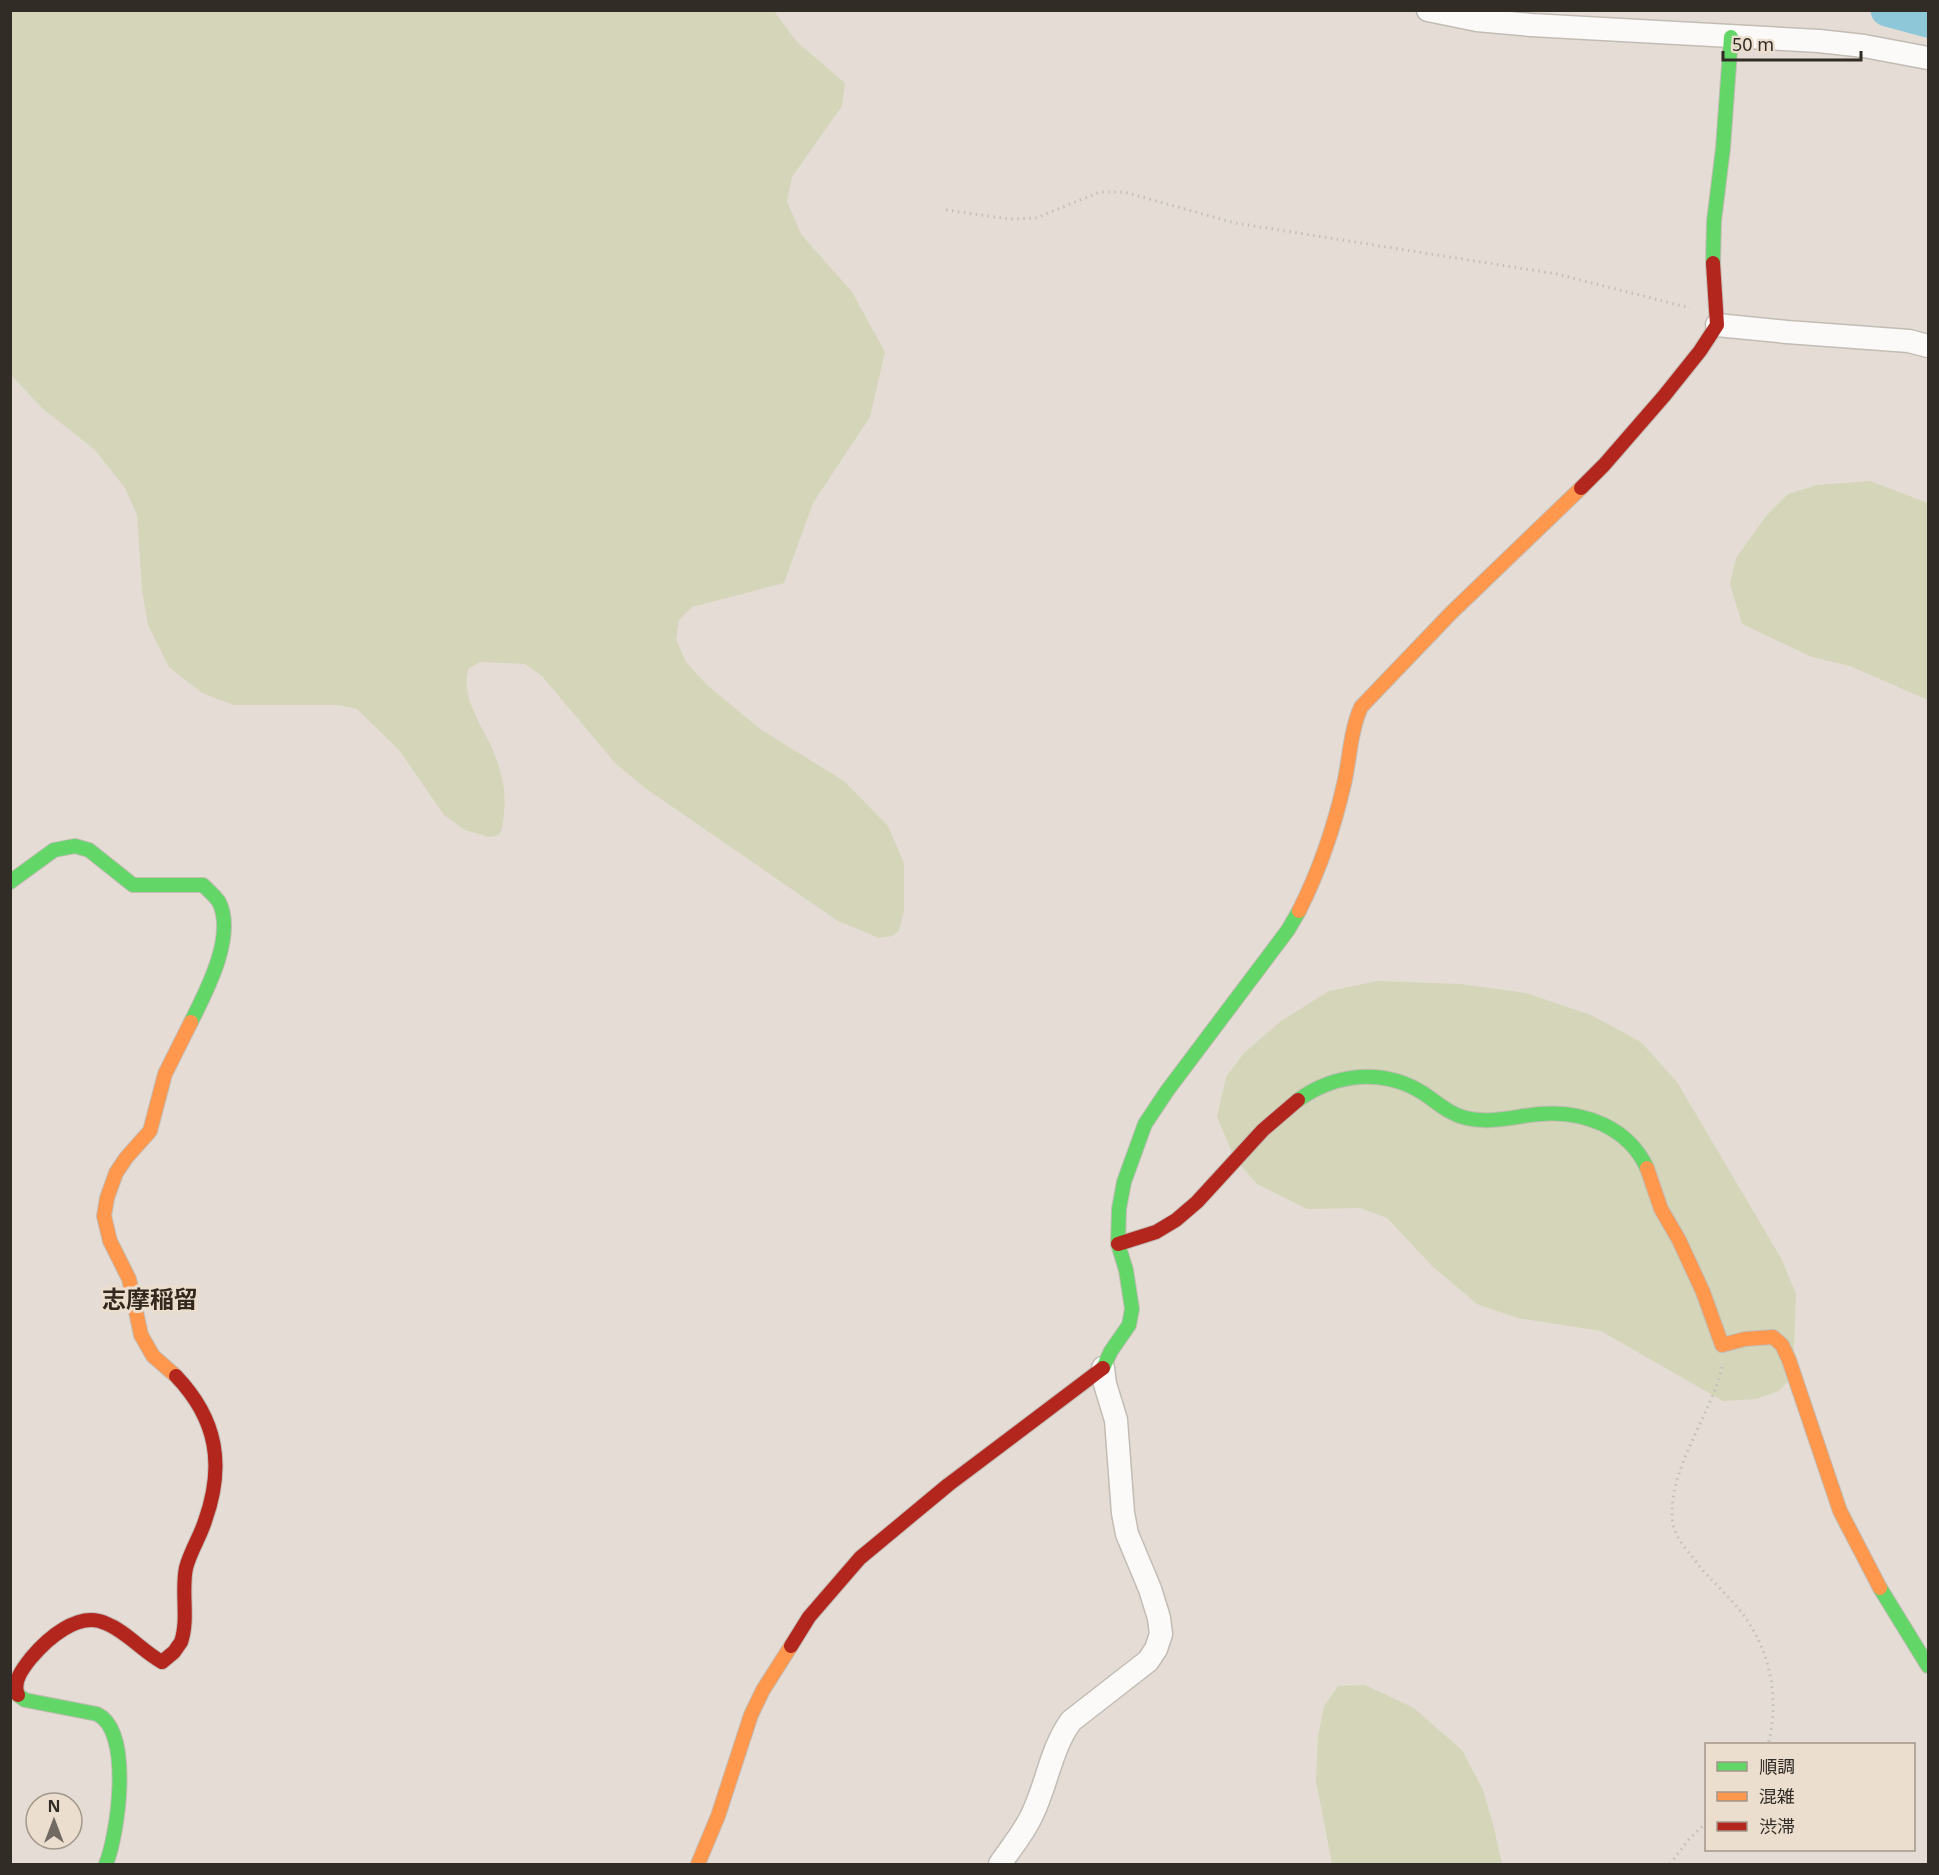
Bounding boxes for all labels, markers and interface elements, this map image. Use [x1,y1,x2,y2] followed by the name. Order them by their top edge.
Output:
[1723,24,1861,62] scale bar
[1732,32,1774,56] text: 50 m
[102,1282,198,1315] district label: 志摩稲留
[1705,1743,1915,1851] legend
[1759,1754,1795,1778] text: 順調
[1759,1784,1795,1808] text: 混雑
[24,1791,84,1851] north arrow
[47,1795,61,1817] text: N
[1759,1814,1795,1838] text: 渋滞

